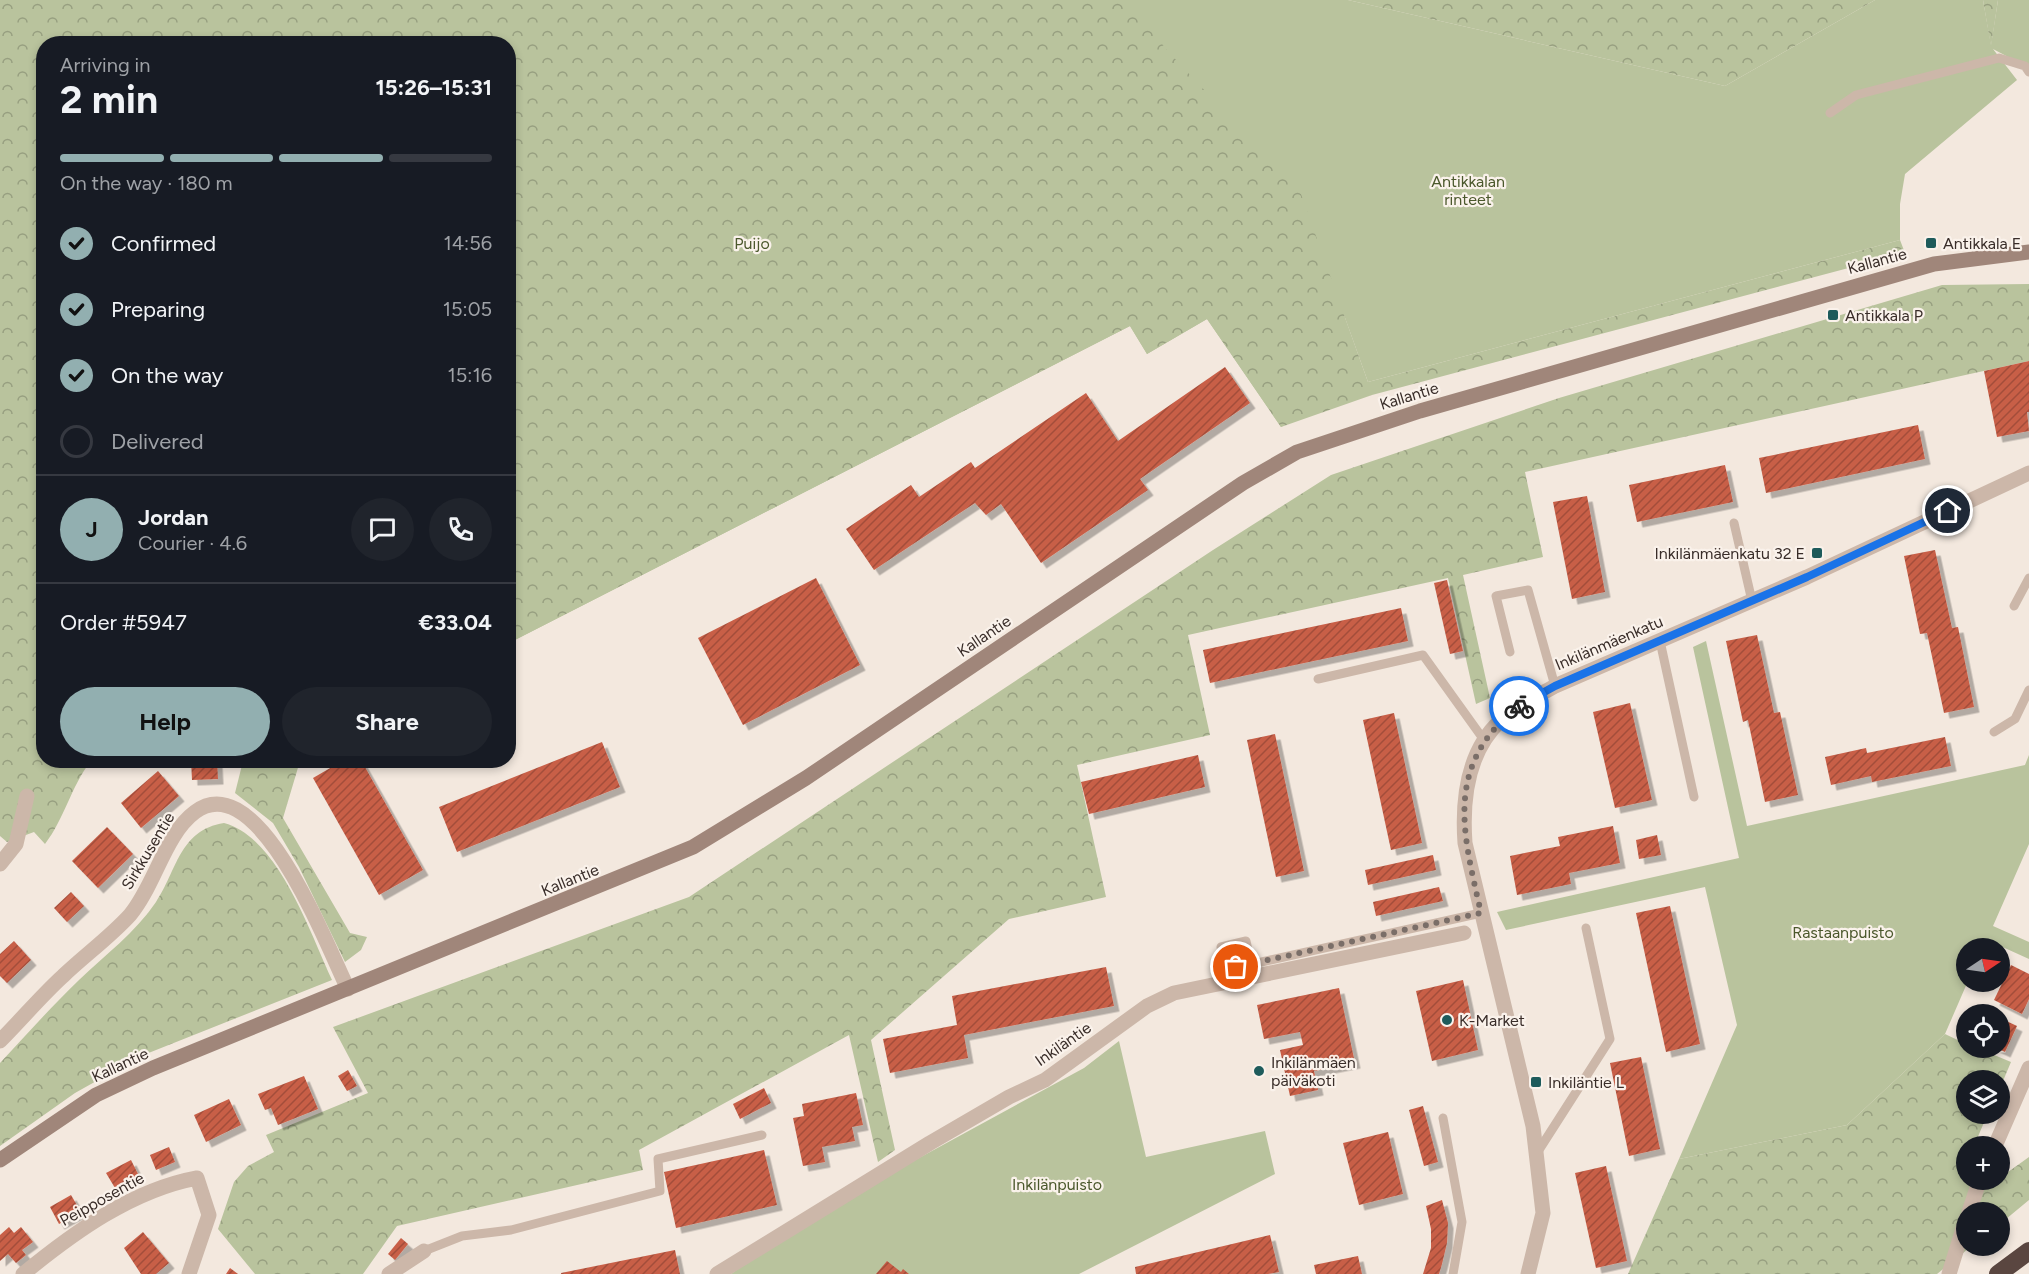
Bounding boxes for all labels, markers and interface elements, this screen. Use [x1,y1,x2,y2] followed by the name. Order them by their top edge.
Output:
[60,53,150,77] text: Arriving in
[376,74,492,101] text: 15:26–15:31
[60,76,158,123] text: 2 min
[60,171,233,195] text: On the way · 180 m
[1431,172,1505,209] park label: Antikkalan rinteet
[60,227,93,260] icon: check
[111,230,216,257] text: Confirmed
[443,231,492,255] text: 14:56
[734,234,770,253] park label: Puijo
[1943,234,2021,253] place label: Antikkala E
[1924,236,1938,250] marker: Antikkala E
[1845,244,1909,278] street label: Kallantie
[60,293,93,326] icon: check
[111,296,205,323] text: Preparing
[443,297,492,321] text: 15:05
[1845,306,1923,325] place label: Antikkala P
[1826,308,1840,322] marker: Antikkala P
[60,359,93,392] icon: check
[111,362,223,389] text: On the way
[448,363,492,387] text: 15:16
[1377,378,1441,414] street label: Kallantie
[111,428,204,455] text: Delivered
[1922,485,1973,536] pin
[1931,494,1964,527] icon: home
[351,498,414,561] button: chat
[429,498,492,561] button: phone
[138,504,209,531] text: Jordan
[85,516,98,543] text: J
[138,531,247,555] text: Courier · 4.6
[1655,544,1805,563] place label: Inkilänmäenkatu 32 E
[1810,546,1824,560] marker: Inkilänmäenkatu 32 E
[60,609,187,636] text: Order #5947
[419,609,492,636] text: €33.04
[954,611,1015,661] street label: Kallantie
[1552,612,1666,674] street label: Inkilänmäenkatu
[1489,676,1549,736] courier
[60,687,270,756] button: Help
[282,687,492,756] button: Share
[1503,690,1536,723] icon: bike
[117,809,179,893] street label: Sirkkusentie
[538,860,602,900] street label: Kallantie
[1792,923,1894,942] park label: Rastaanpuisto
[1956,938,2010,992] north arrow
[1956,938,2010,1256] map controls
[1210,941,1261,992] pin
[1219,950,1252,983] icon: bag
[1956,1004,2010,1058] button: locate
[1459,1011,1525,1030] place label: K-Market
[1440,1013,1454,1027] marker: K-Market
[1031,1018,1095,1070] street label: Inkiläntie
[89,1044,152,1086] street label: Kallantie
[1271,1053,1356,1090] place label: Inkilänmäen päiväkoti
[1252,1064,1266,1078] marker: Inkilänmäen päiväkoti
[1956,1070,2010,1124] button: layers
[1548,1073,1625,1092] place label: Inkiläntie L
[1529,1075,1543,1089] marker: Inkiläntie L
[1956,1136,2010,1190] button: +
[57,1168,148,1230] street label: Peipposentie
[1012,1175,1102,1194] park label: Inkilänpuisto
[1956,1202,2010,1256] button: −

